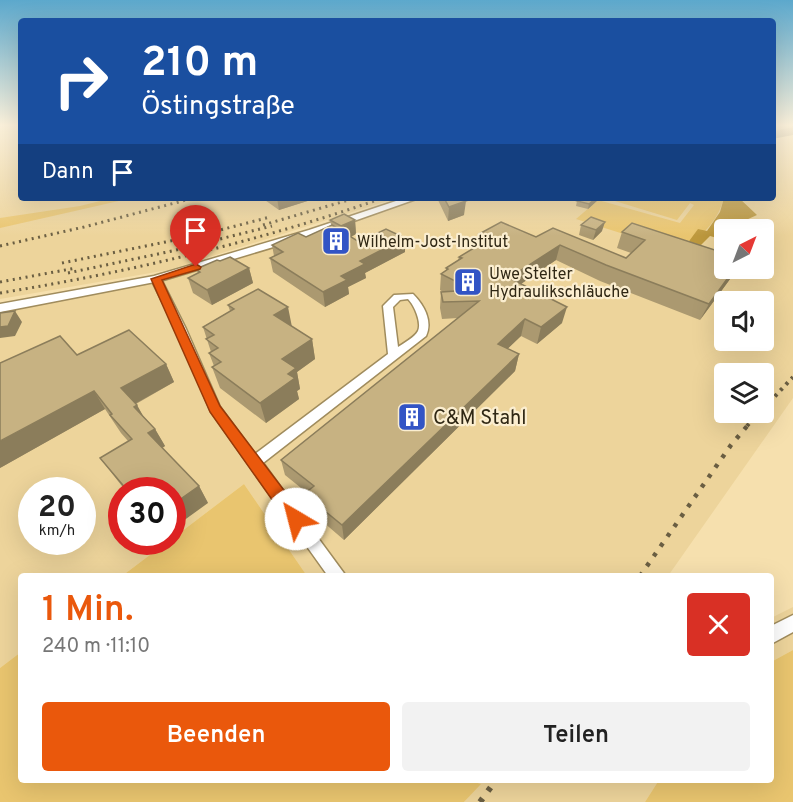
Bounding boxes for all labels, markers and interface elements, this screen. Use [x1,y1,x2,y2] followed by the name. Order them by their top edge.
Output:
[141,38,258,91] text: 210 m
[42,42,120,120] icon: right
[141,90,295,124] text: Östingstraße
[106,156,139,189] icon: arrive
[42,159,94,186] text: Dann
[170,205,221,267] pin
[179,214,212,247] icon: arrive
[714,219,774,279] north arrow
[714,219,774,423] map controls
[320,225,352,257] building icon: Wilhelm-Jost-Institut
[357,233,508,253] place label: Wilhelm-Jost-Institut
[489,265,629,303] place label: Uwe Stelter Hydraulikschläuche
[452,266,484,298] building icon: Uwe Stelter Hydraulikschläuche
[714,291,774,351] button: sound
[714,363,774,423] button: layers
[396,401,428,433] building icon: C&M Stahl
[433,406,526,432] place label: C&M Stahl
[108,477,186,555] speed limit sign: 30
[264,487,328,551] position arrow
[38,490,76,527] text: 20
[39,522,75,541] text: km/h
[42,588,134,634] text: 1 Min.
[687,593,750,656] button: close
[42,634,150,660] text: 240 m · 11:10
[42,702,390,771] button: Beenden
[402,702,750,771] button: Teilen

